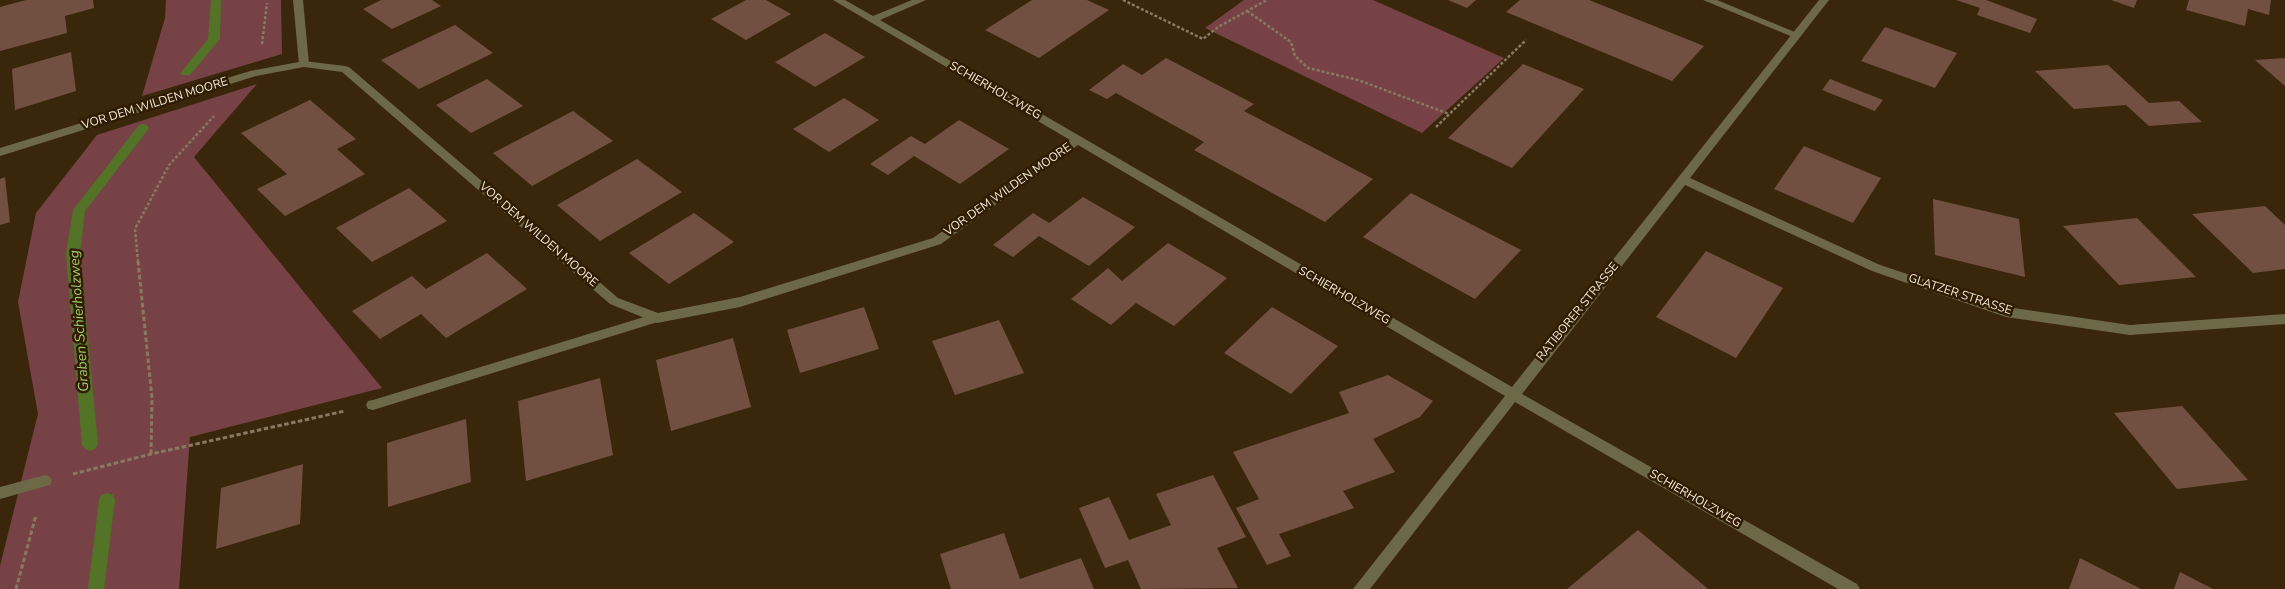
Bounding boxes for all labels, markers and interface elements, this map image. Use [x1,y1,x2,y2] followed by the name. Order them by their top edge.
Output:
[947,59,1043,123] street label: SCHIERHOLZWEG
[80,75,230,133] street label: VOR DEM WILDEN MOORE
[942,141,1074,239] street label: VOR DEM WILDEN MOORE
[476,180,600,290] street label: VOR DEM WILDEN MOORE
[67,250,93,392] water label: Graben Schierholzweg
[1534,260,1622,364] street label: RATIBORER STRASSE
[1296,264,1392,328] street label: SCHIERHOLZWEG
[1906,271,2014,319] street label: GLATZER STRASSE
[1647,467,1743,531] street label: SCHIERHOLZWEG

